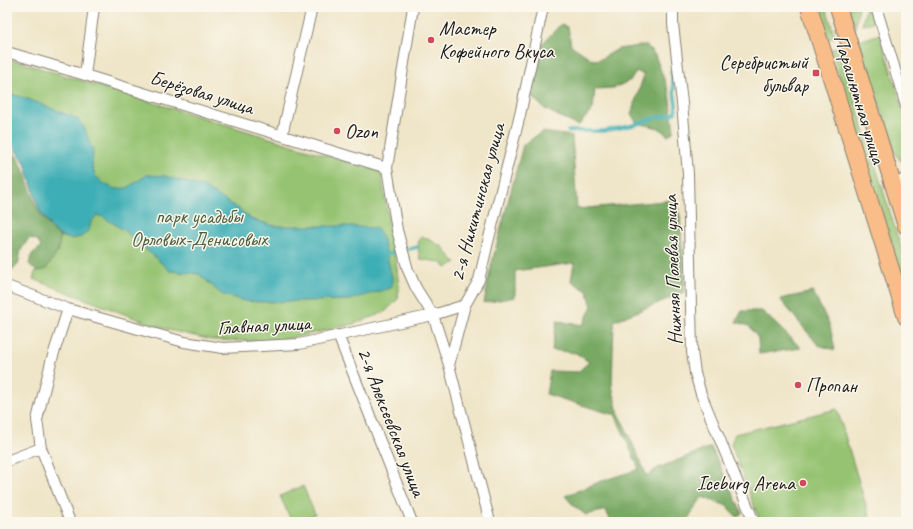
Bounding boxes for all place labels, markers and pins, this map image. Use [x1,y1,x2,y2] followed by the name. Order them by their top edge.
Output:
[439,16,555,64] place label: Мастер Кофейного Вкуса
[426,35,436,45] marker: Мастер Кофейного Вкуса
[720,50,810,98] place label: Серебристый бульвар
[811,68,821,78] marker: Серебристый бульвар
[345,119,379,144] place label: Ozon
[332,126,342,136] marker: Ozon
[806,373,858,398] place label: Пропан
[793,380,803,390] marker: Пропан
[697,471,796,496] place label: Iceburg Arena
[798,478,808,488] marker: Iceburg Arena

